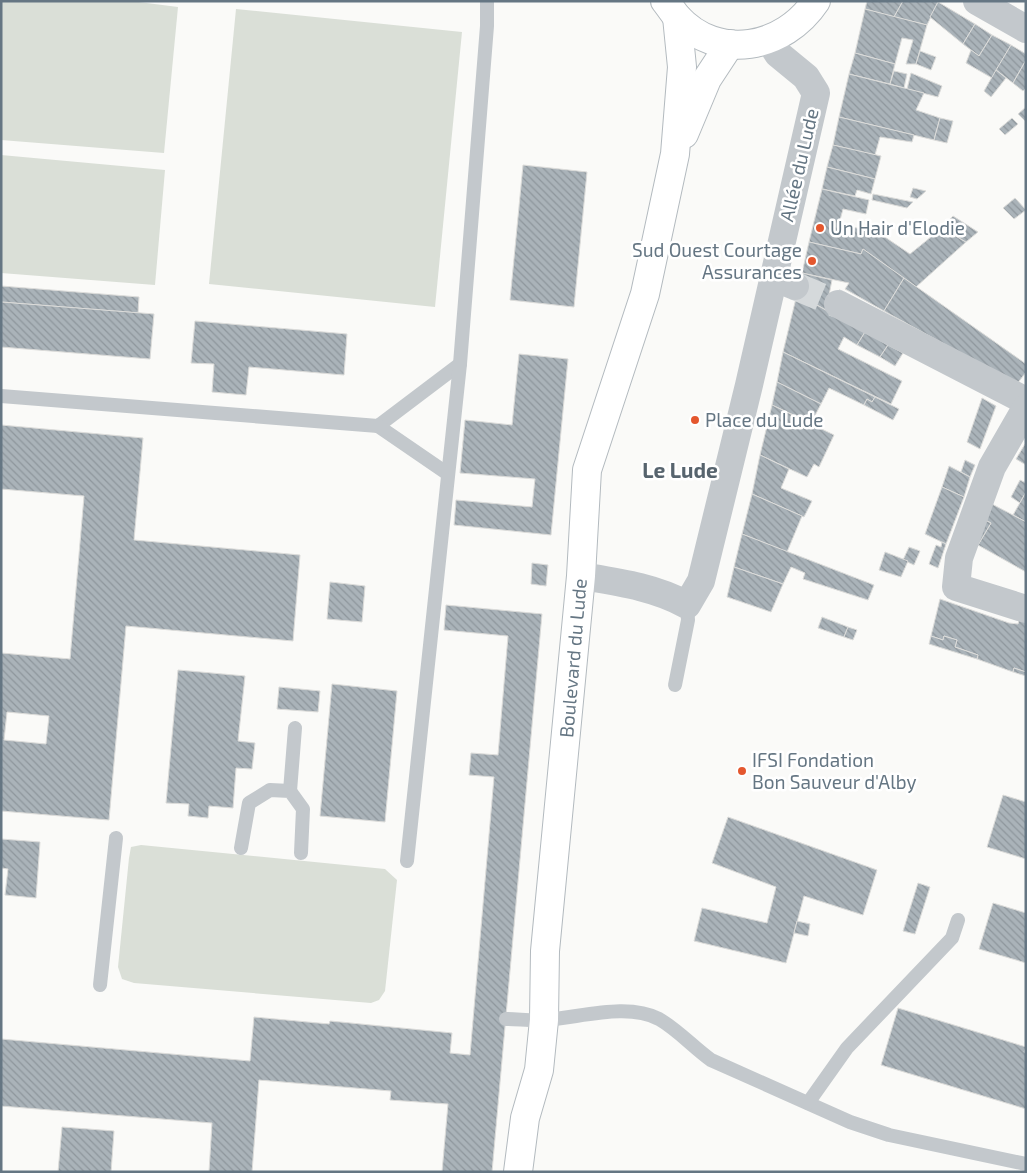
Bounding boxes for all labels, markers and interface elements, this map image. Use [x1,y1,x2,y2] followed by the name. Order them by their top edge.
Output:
[774,106,823,224] street label: Allée du Lude
[830,216,965,239] place label: Un Hair d'Elodie
[814,222,826,234] marker: Un Hair d'Elodie
[632,238,802,283] place label: Sud Ouest Courtage Assurances
[806,255,818,267] marker: Sud Ouest Courtage Assurances
[705,408,824,431] place label: Place du Lude
[689,414,701,426] marker: Place du Lude
[642,457,718,482] district label: Le Lude
[554,577,591,739] street label: Boulevard du Lude
[752,748,917,793] place label: IFSI Fondation Bon Sauveur d'Alby
[736,765,748,777] marker: IFSI Fondation Bon Sauveur d'Alby

